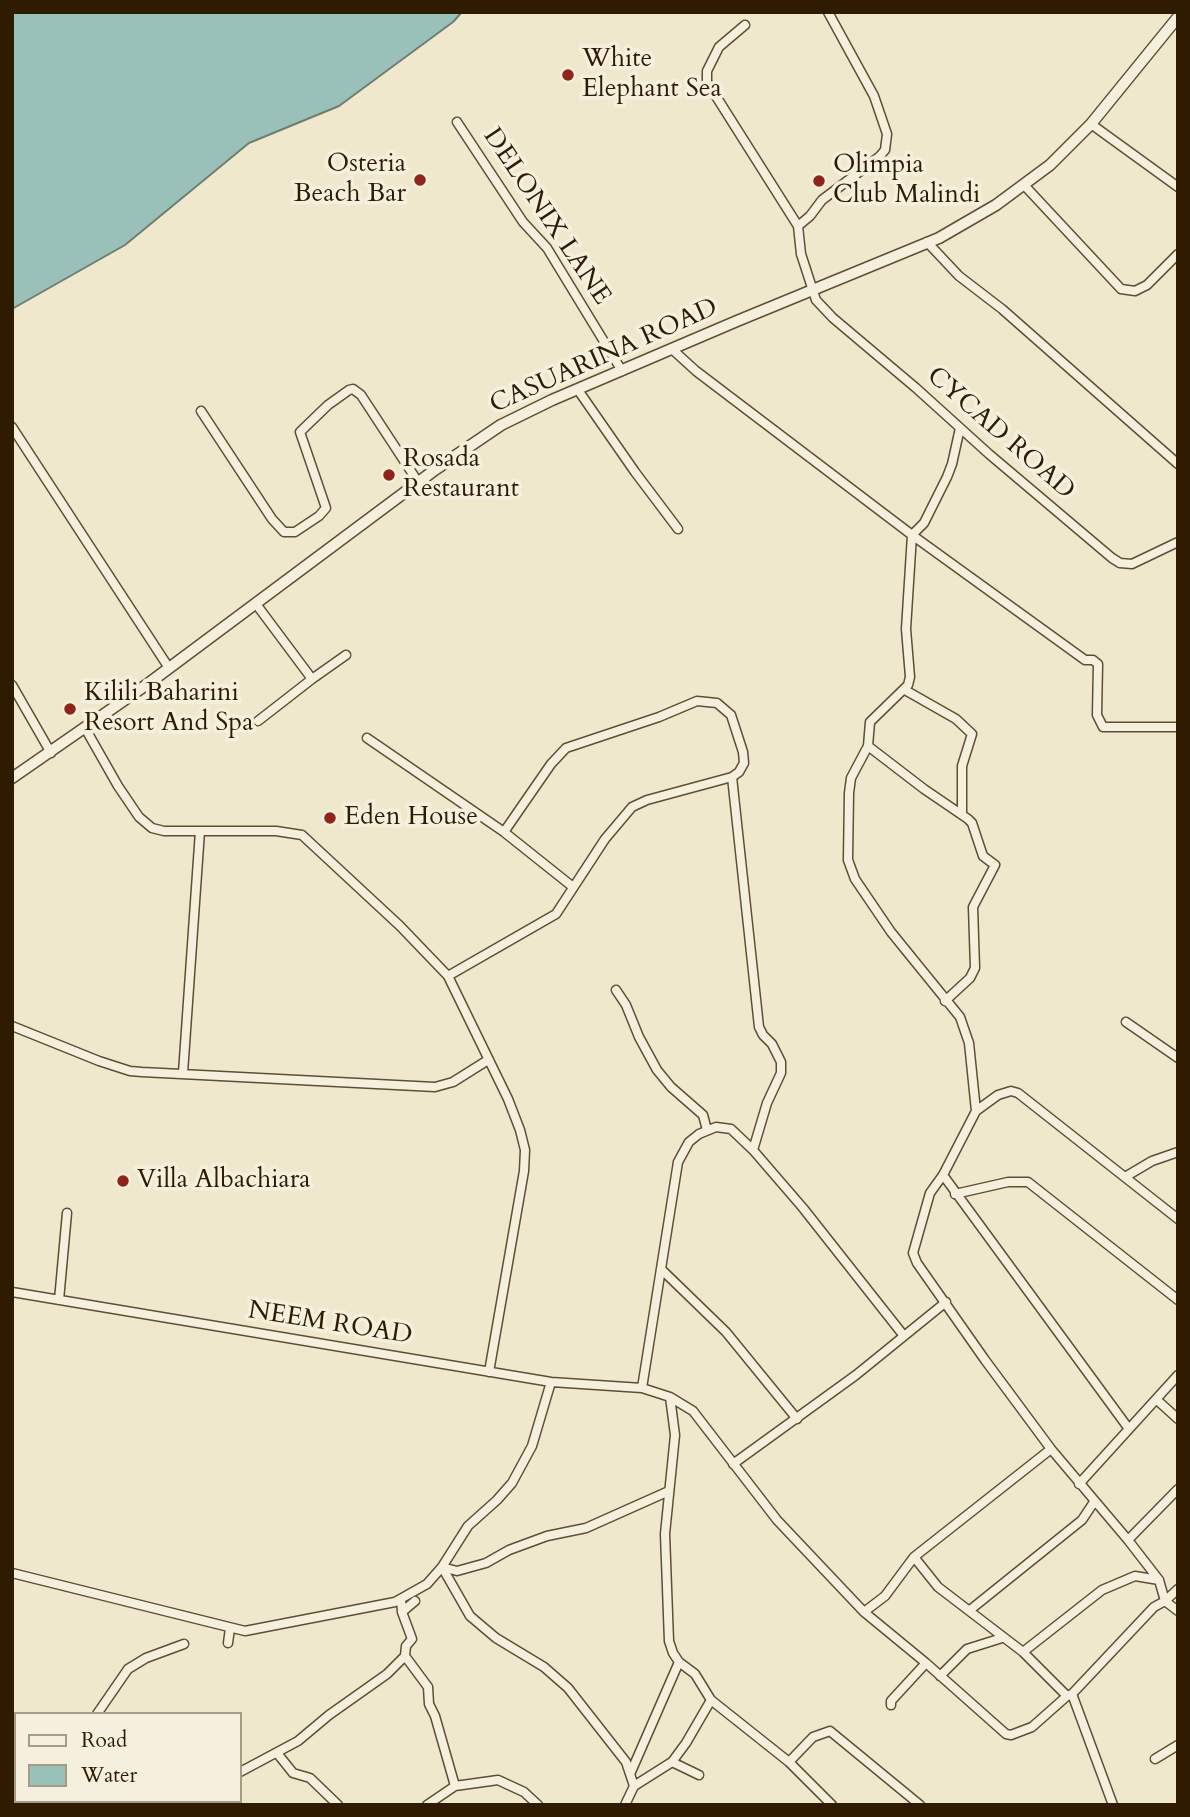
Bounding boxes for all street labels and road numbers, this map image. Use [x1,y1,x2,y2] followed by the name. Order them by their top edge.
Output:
[475,123,617,311] street label: DELONIX LANE
[485,293,723,421] street label: CASUARINA ROAD
[920,361,1080,507] street label: CYCAD ROAD
[246,1296,414,1352] street label: NEEM ROAD

